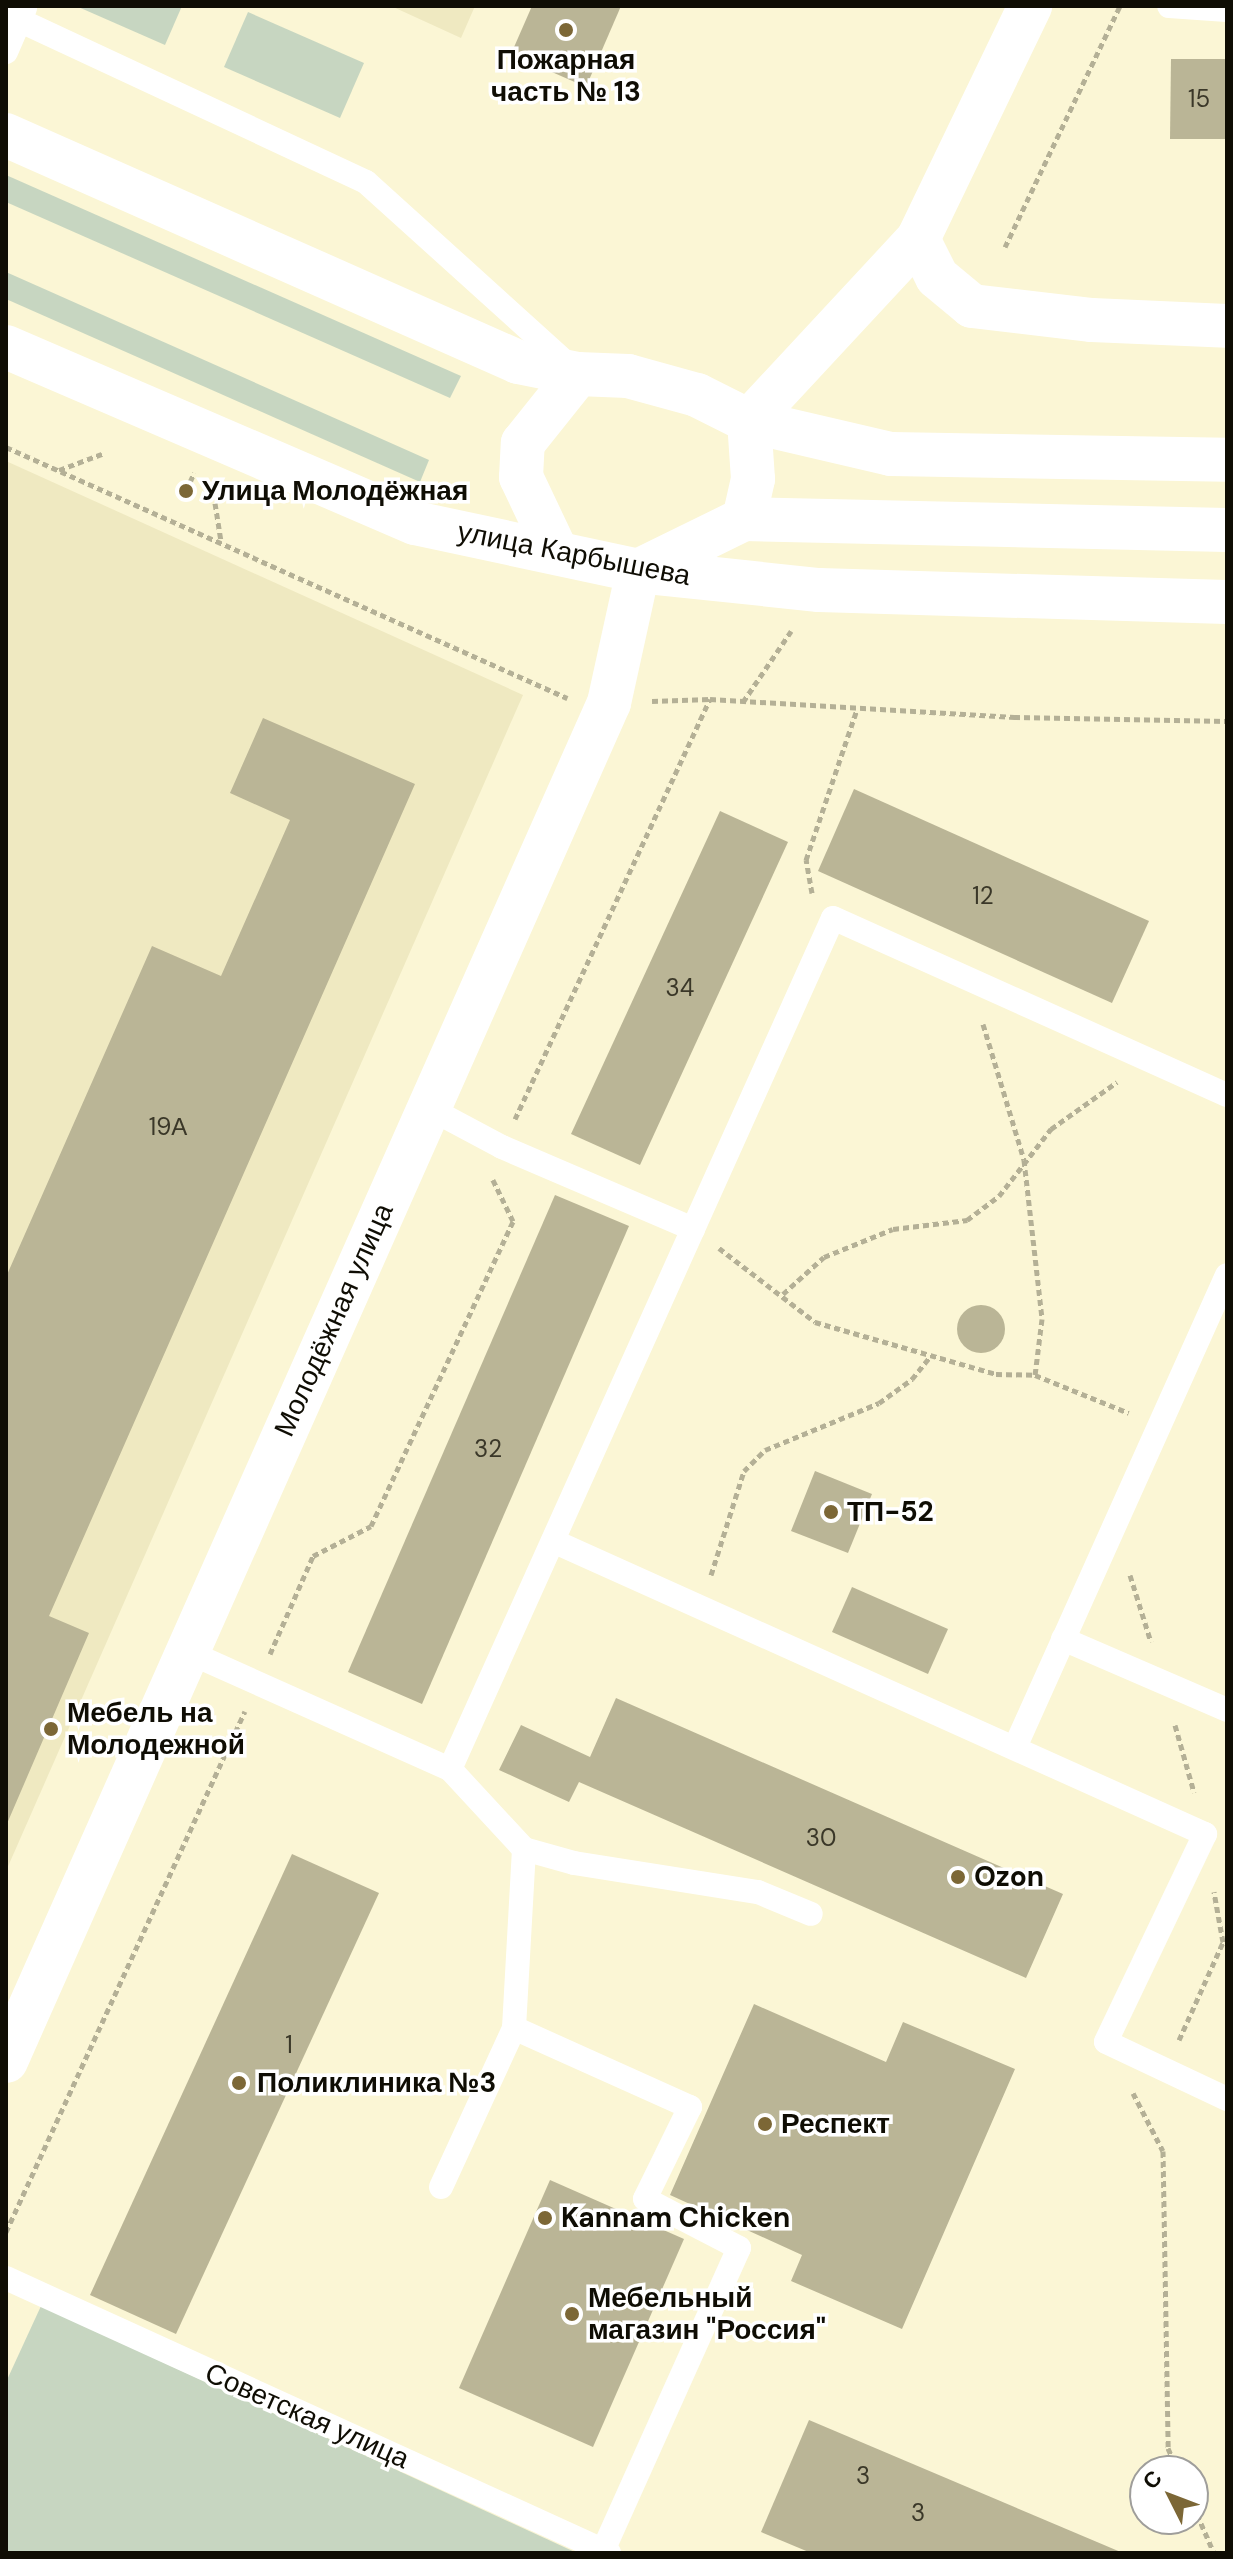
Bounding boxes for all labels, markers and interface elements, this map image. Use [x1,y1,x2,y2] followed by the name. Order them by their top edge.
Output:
[557,21,575,39] marker: Пожарная часть № 13
[491,43,641,109] place label: Пожарная часть № 13
[1188,85,1210,113] house number: 15
[202,474,468,508] place label: Улица Молодёжная
[177,482,195,500] marker: Улица Молодёжная
[455,515,693,593] street label: улица Карбышева
[972,882,994,910] house number: 12
[666,974,694,1002] house number: 34
[149,1113,187,1141] house number: 19А
[268,1198,400,1442] street label: Молодёжная улица
[474,1435,502,1463] house number: 32
[847,1495,934,1529] place label: ТП-52
[822,1503,840,1521] marker: ТП-52
[67,1696,245,1762] place label: Мебель на Молодежной
[42,1720,60,1738] marker: Мебель на Молодежной
[806,1824,836,1852] house number: 30
[974,1860,1044,1894] place label: Ozon
[949,1868,967,1886] marker: Ozon
[285,2031,293,2059] house number: 1
[257,2066,496,2100] place label: Поликлиника №3
[228,2072,250,2094] marker: Поликлиника №3
[781,2107,890,2141] place label: Респект
[756,2115,774,2133] marker: Респект
[561,2201,790,2235] place label: Kannam Chicken
[536,2209,554,2227] marker: Kannam Chicken
[588,2281,826,2347] place label: Мебельный магазин "Россия"
[563,2305,581,2323] marker: Мебельный магазин "Россия"
[200,2356,414,2476] street label: Советская улица
[1129,2455,1209,2535] north arrow
[856,2462,870,2490] house number: 3
[1136,2464,1168,2496] text: С
[911,2499,925,2527] house number: 3

